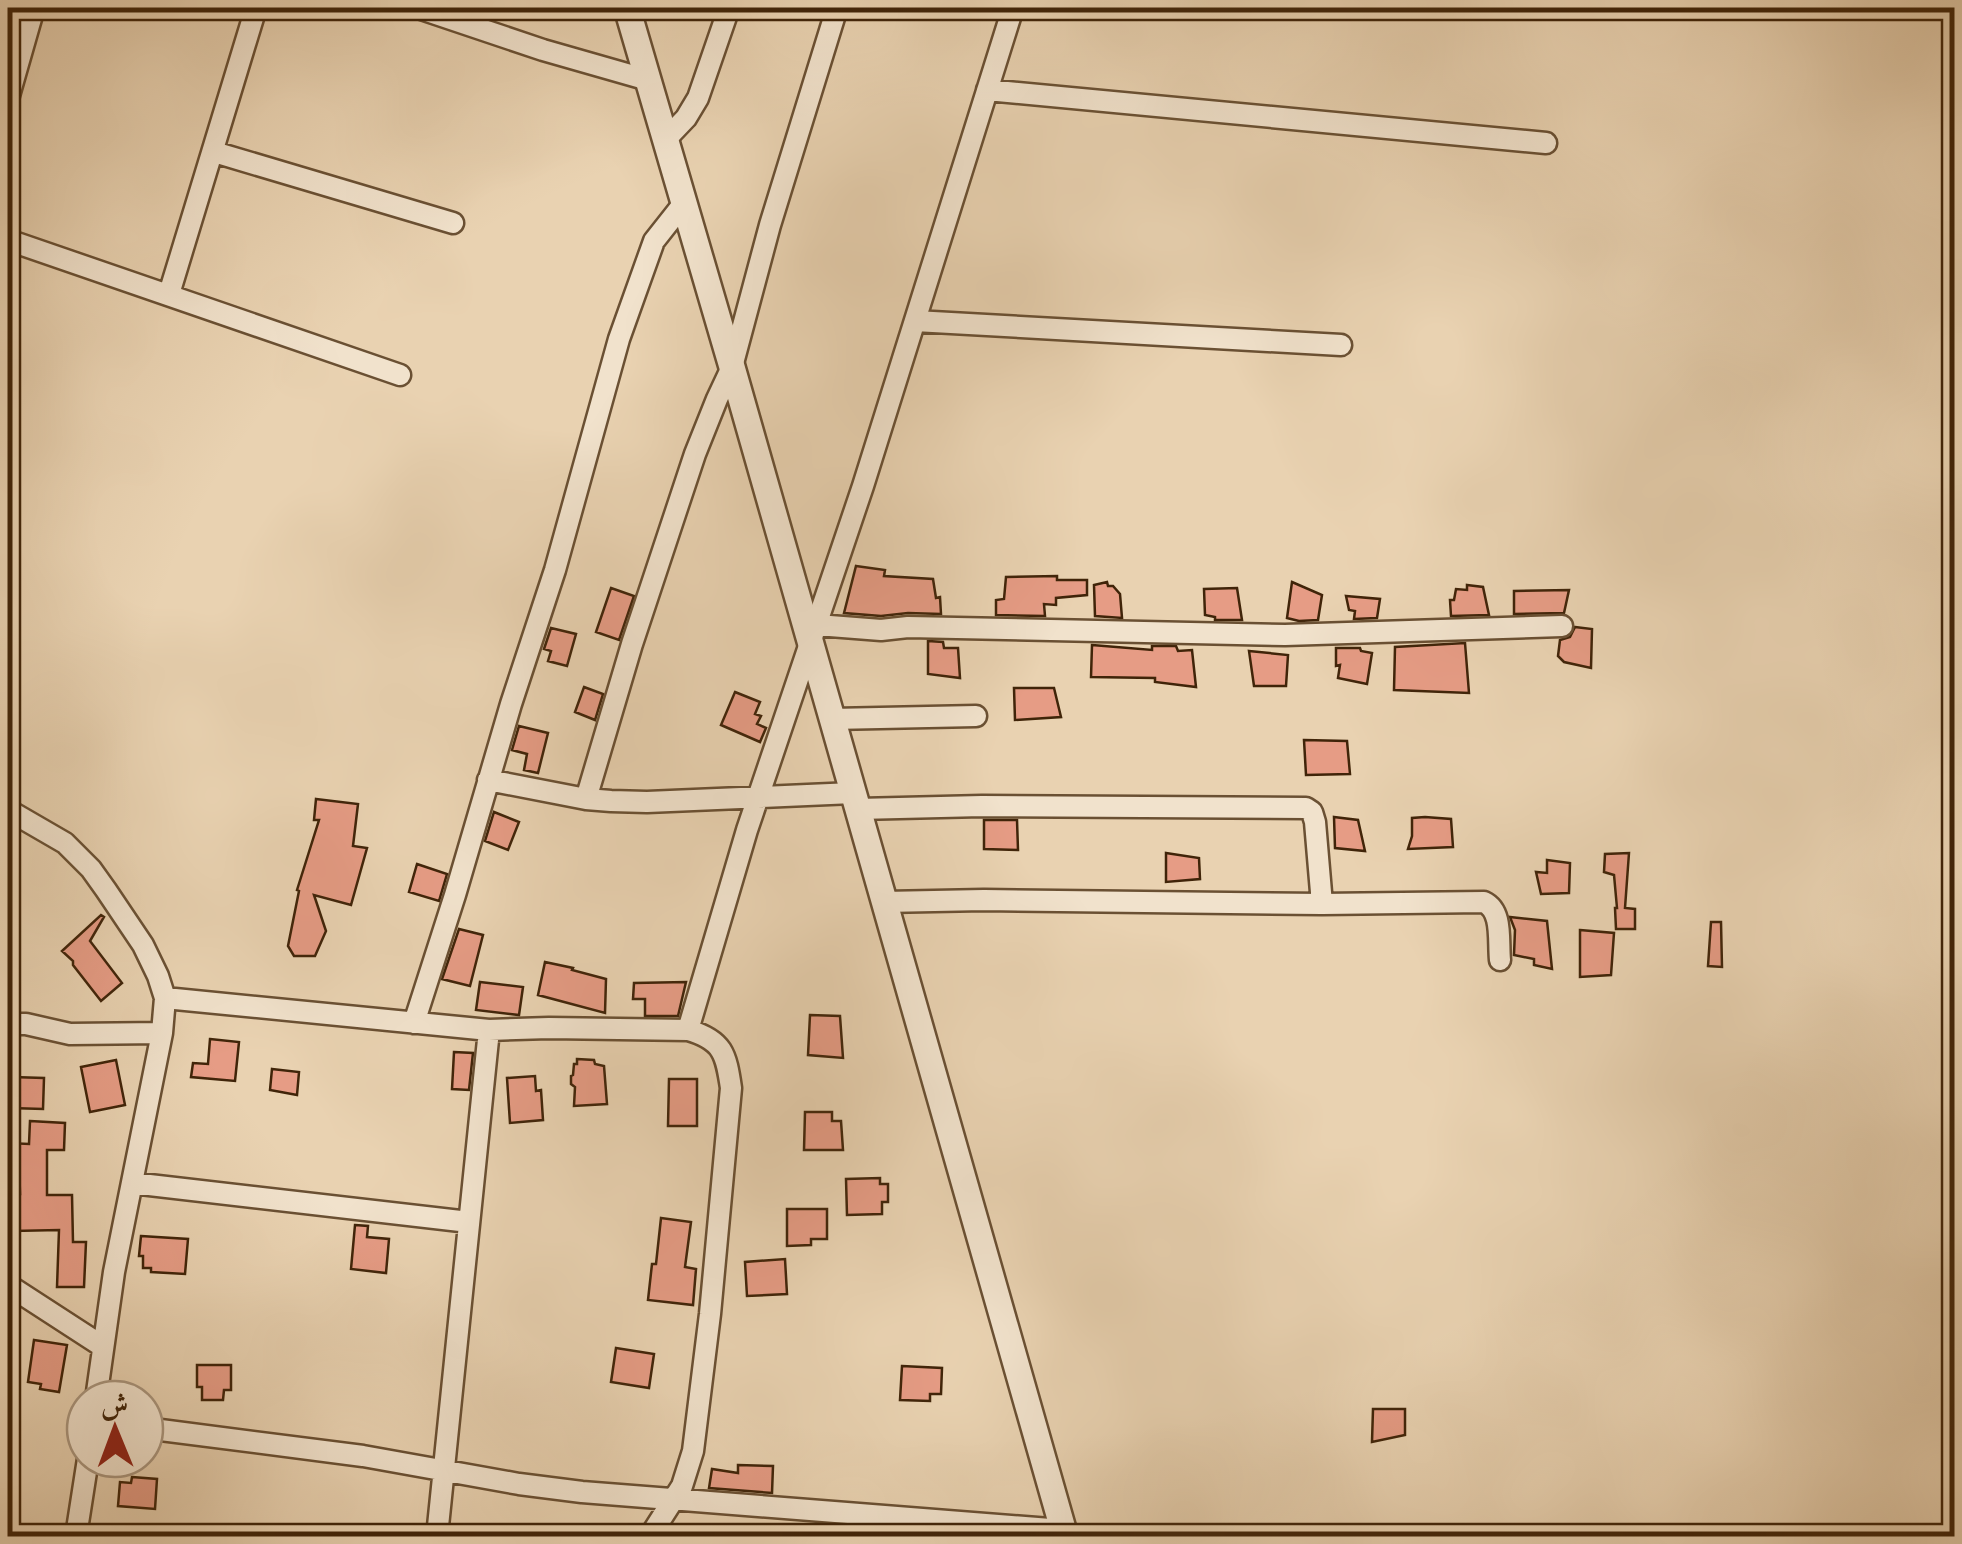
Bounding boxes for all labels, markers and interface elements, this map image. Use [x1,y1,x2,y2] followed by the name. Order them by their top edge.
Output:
[65,1379,165,1479] north arrow
[100,1388,129,1421] text: ش

